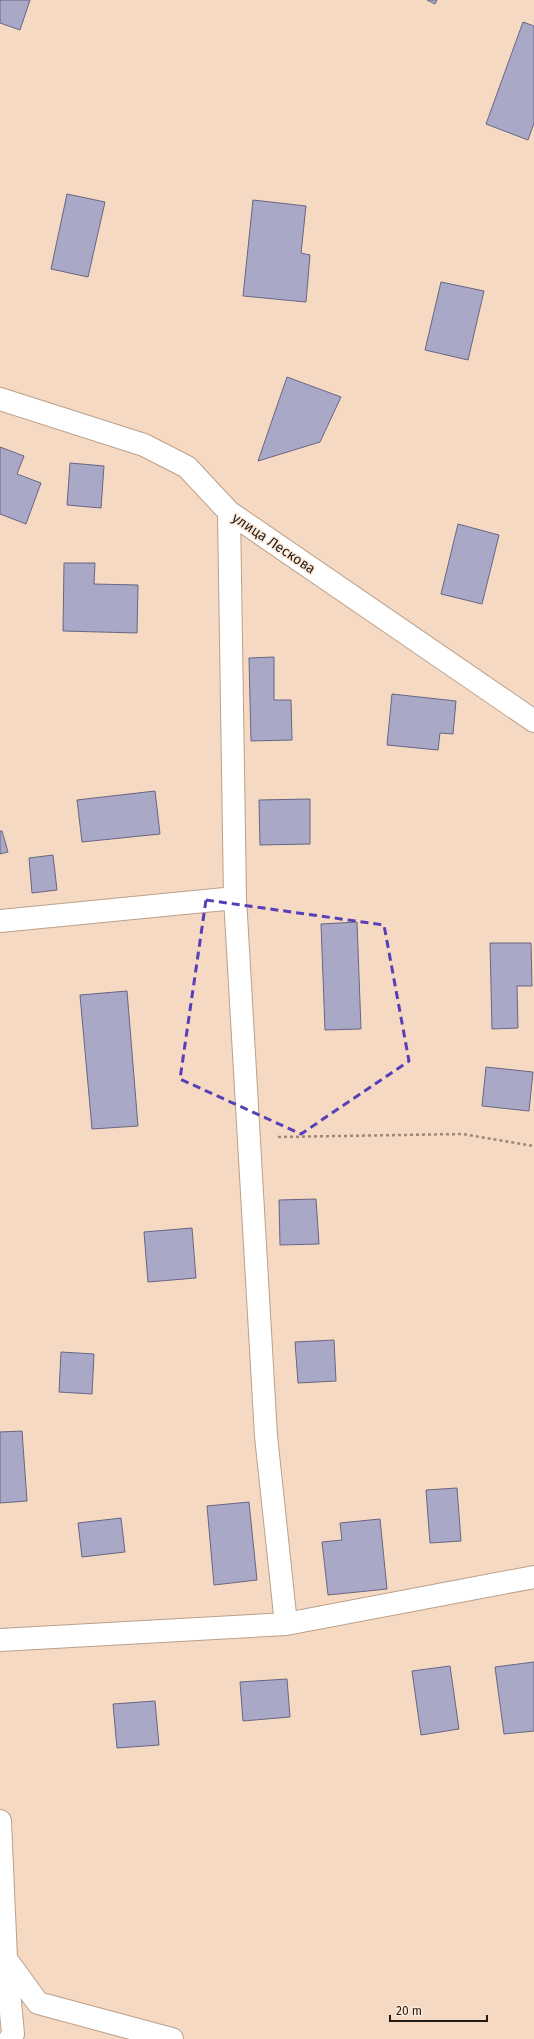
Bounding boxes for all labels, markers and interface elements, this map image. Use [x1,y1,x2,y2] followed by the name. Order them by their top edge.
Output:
[229,509,319,578] street label: улица Лескова
[390,1997,487,2023] scale bar
[396,2004,422,2018] text: 20 m

